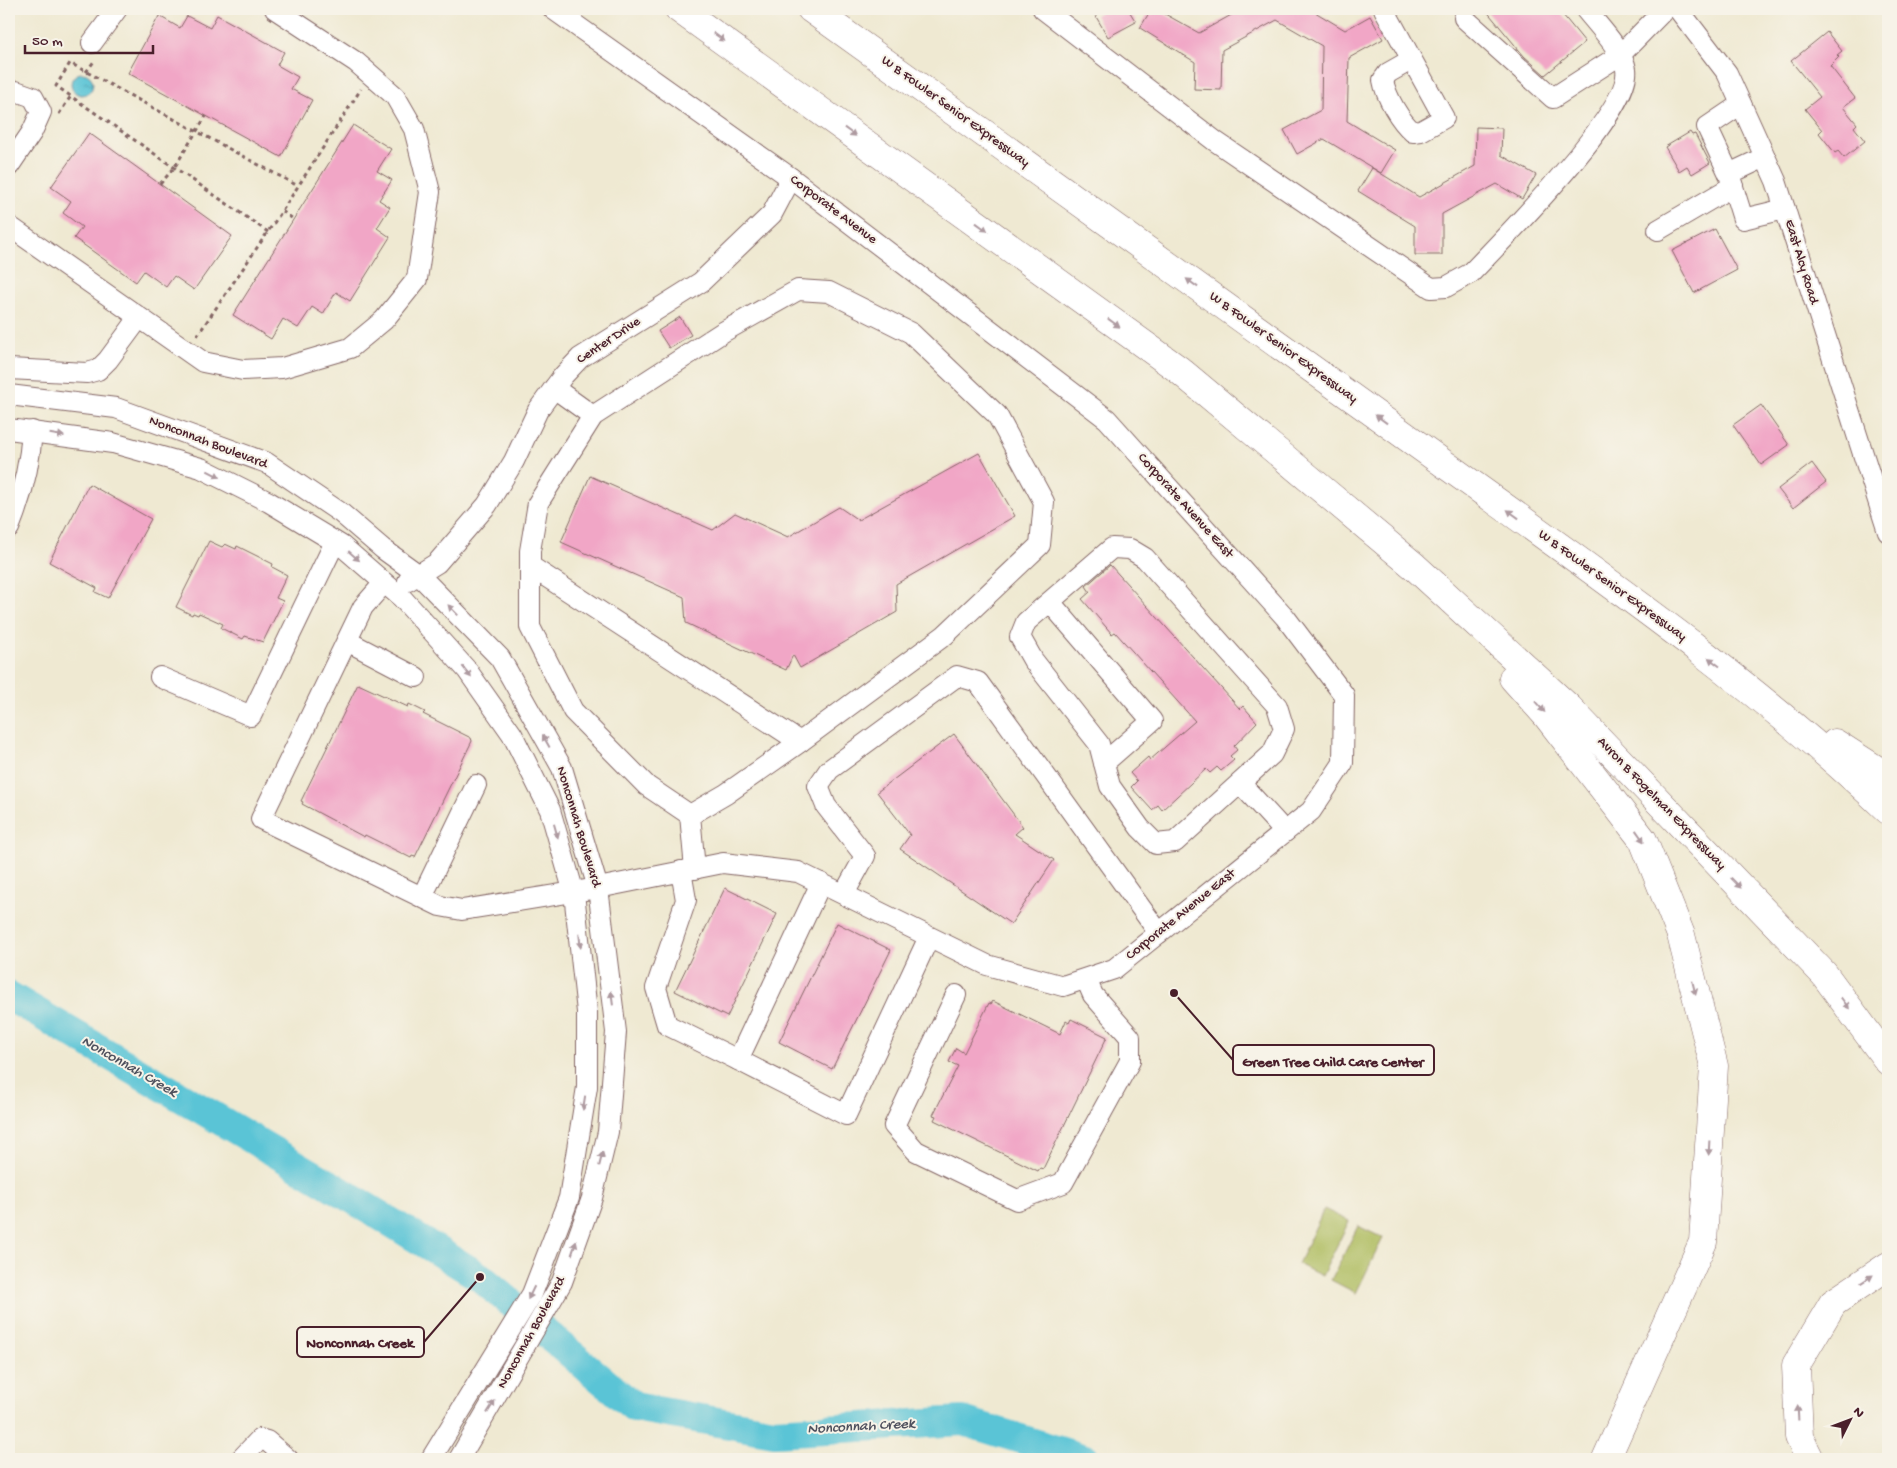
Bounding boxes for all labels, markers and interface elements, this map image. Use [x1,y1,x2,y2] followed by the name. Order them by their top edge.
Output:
[25,22,152,54] scale bar
[712,32,725,42] one-way arrow
[32,33,63,51] text: 50 m
[877,52,1033,172] street label: W B Fowler Senior Expressway
[843,127,857,137] one-way arrow
[786,172,881,249] street label: Corporate Avenue
[1780,218,1822,308] street label: East Alcy Road
[975,222,988,233] one-way arrow
[1185,278,1199,288] one-way arrow
[1205,288,1361,408] street label: W B Fowler Senior Expressway
[574,313,645,369] street label: Center Drive
[1107,317,1120,328] one-way arrow
[146,413,271,474] street label: Nonconnah Boulevard
[1374,414,1388,424] one-way arrow
[49,431,65,439] one-way arrow
[1133,450,1238,563] street label: Corporate Avenue East
[207,470,221,478] one-way arrow
[1506,509,1520,519] one-way arrow
[1534,526,1690,646] street label: W B Fowler Senior Expressway
[347,551,360,562] one-way arrow
[447,604,459,616] one-way arrow
[1708,656,1721,667] one-way arrow
[462,665,473,678] one-way arrow
[1534,701,1546,713] one-way arrow
[542,734,551,748] one-way arrow
[1593,734,1729,874] street label: Avron B Fogelman Expressway
[552,765,605,891] street label: Nonconnah Boulevard
[553,823,561,838] one-way arrow
[1635,829,1645,842] one-way arrow
[1123,865,1240,964] street label: Corporate Avenue East
[1730,876,1742,888] one-way arrow
[576,933,584,949] one-way arrow
[1690,980,1698,995] one-way arrow
[608,990,616,1006] one-way arrow
[1840,996,1850,1010] one-way arrow
[78,1032,181,1102] water label: Nonconnah Creek
[1233,1045,1434,1075] callout: Green Tree Child Care Center
[1242,1054,1425,1072] text: Green Tree Child Care Center
[580,1095,588,1111] one-way arrow
[1705,1140,1713,1156] one-way arrow
[597,1152,605,1167] one-way arrow
[571,1240,578,1255] one-way arrow
[494,1272,571,1392] street label: Nonconnah Boulevard
[1861,1274,1874,1284] one-way arrow
[527,1285,536,1300] one-way arrow
[297,1327,424,1357] callout: Nonconnah Creek
[306,1335,416,1353] text: Nonconnah Creek
[1824,1396,1874,1446] north arrow
[486,1400,495,1413] one-way arrow
[1848,1404,1867,1422] text: N
[1794,1405,1802,1421] one-way arrow
[807,1415,916,1439] water label: Nonconnah Creek

